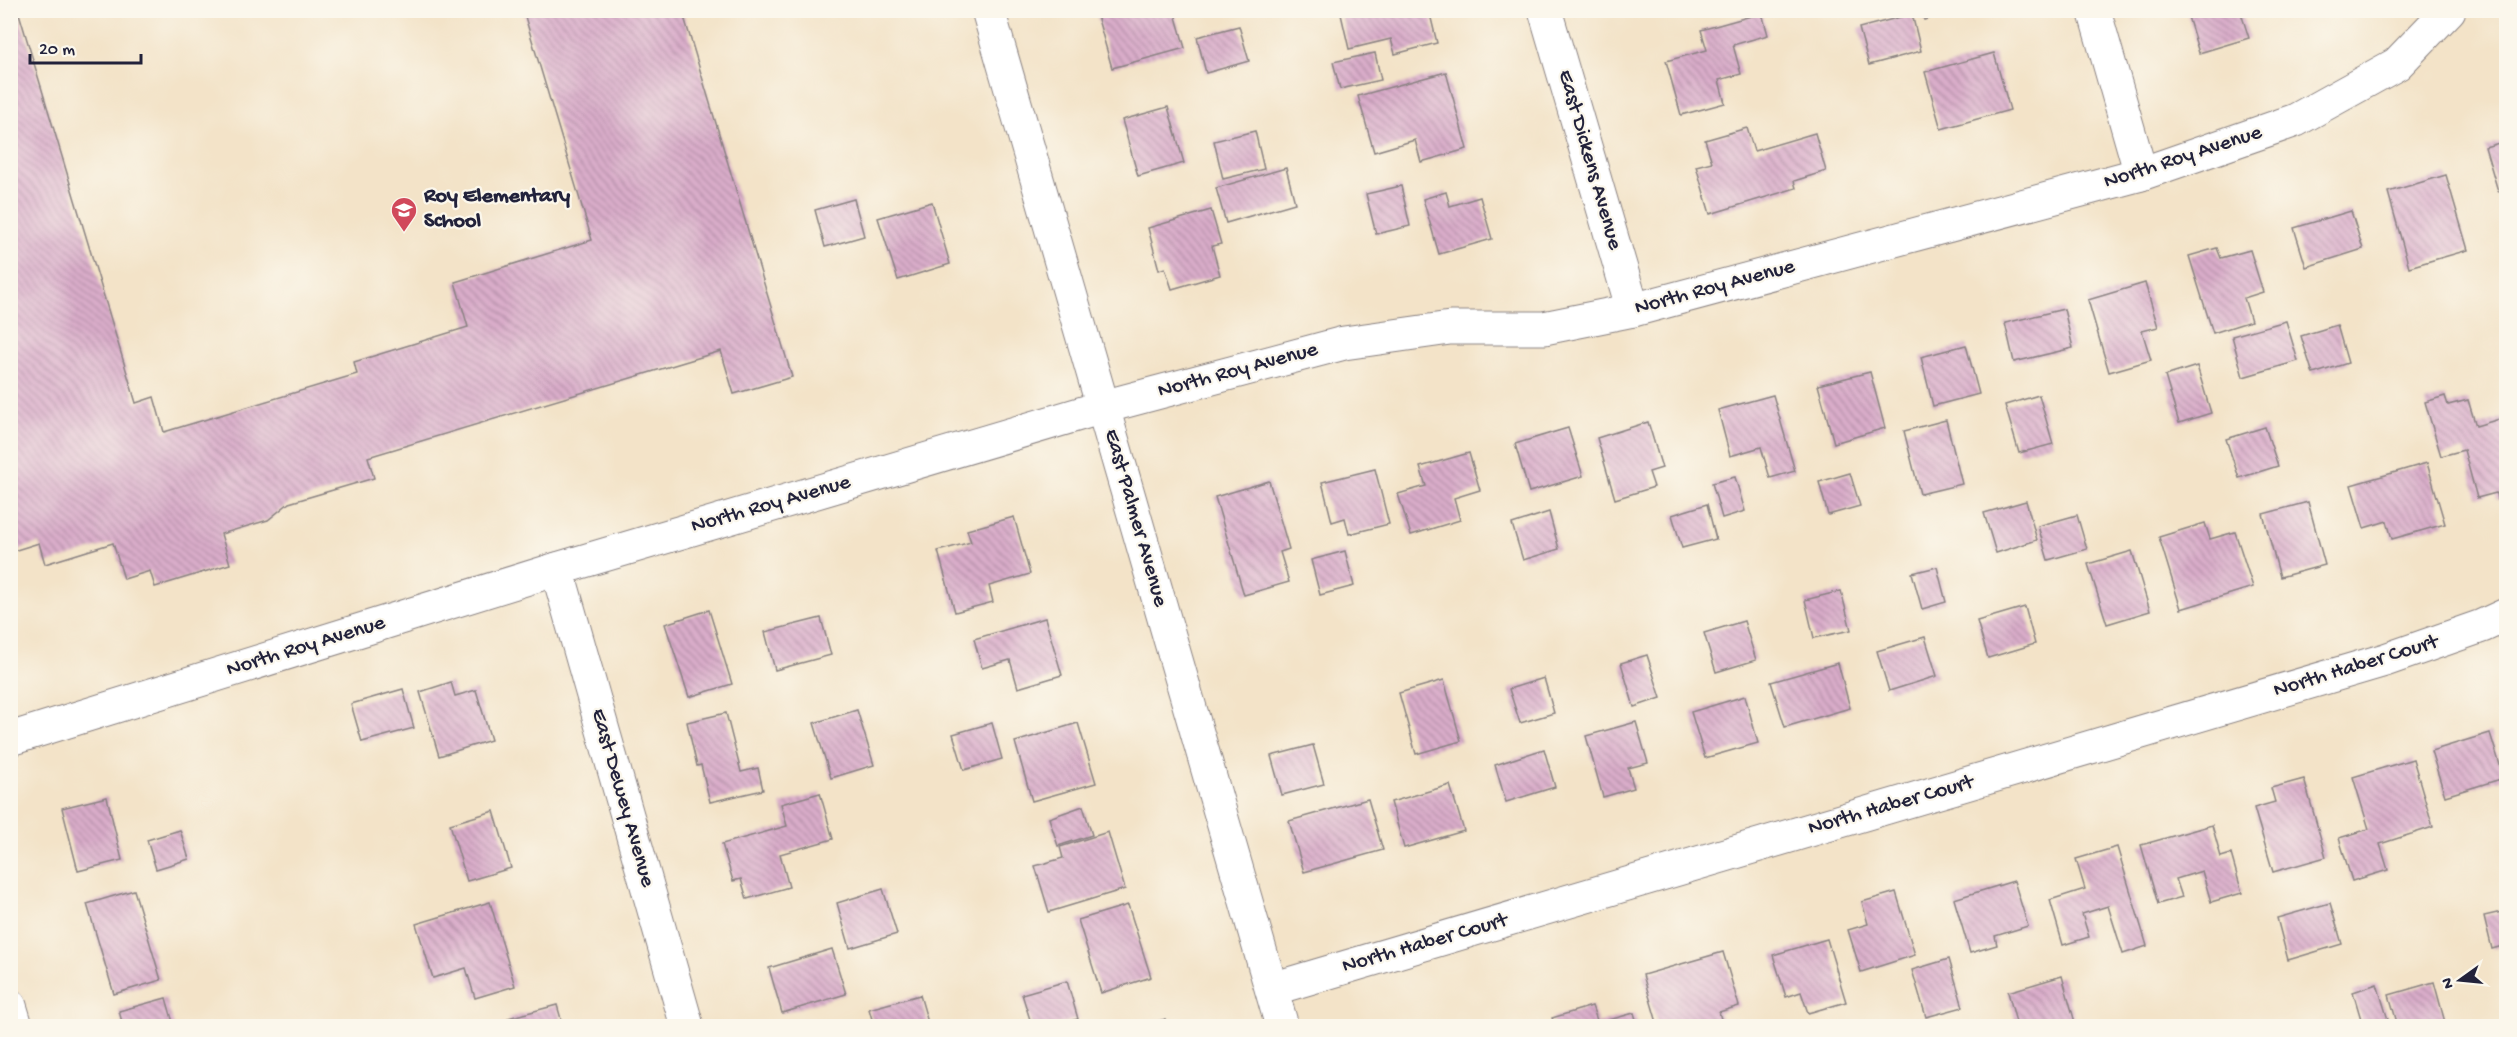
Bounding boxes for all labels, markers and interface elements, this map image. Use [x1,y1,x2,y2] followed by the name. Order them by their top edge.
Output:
[30,27,141,65] scale bar
[39,40,75,61] text: 20 m
[1551,67,1627,254] street label: East Dickens Avenue
[2101,120,2266,196] street label: North Roy Avenue
[423,184,570,235] place label: Roy Elementary School
[389,195,419,233] school or university icon: Roy Elementary School
[1632,254,1799,322] street label: North Roy Avenue
[1155,337,1322,405] street label: North Roy Avenue
[1097,426,1173,610] street label: East Palmer Avenue
[688,470,854,540] street label: North Roy Avenue
[223,610,389,684] street label: North Roy Avenue
[2271,629,2443,704] street label: North Haber Court
[584,706,660,891] street label: East Dewey Avenue
[1805,769,1979,842] street label: North Haber Court
[1339,907,1513,980] street label: North Haber Court
[2430,950,2490,1010] north arrow
[2438,975,2459,990] text: N

